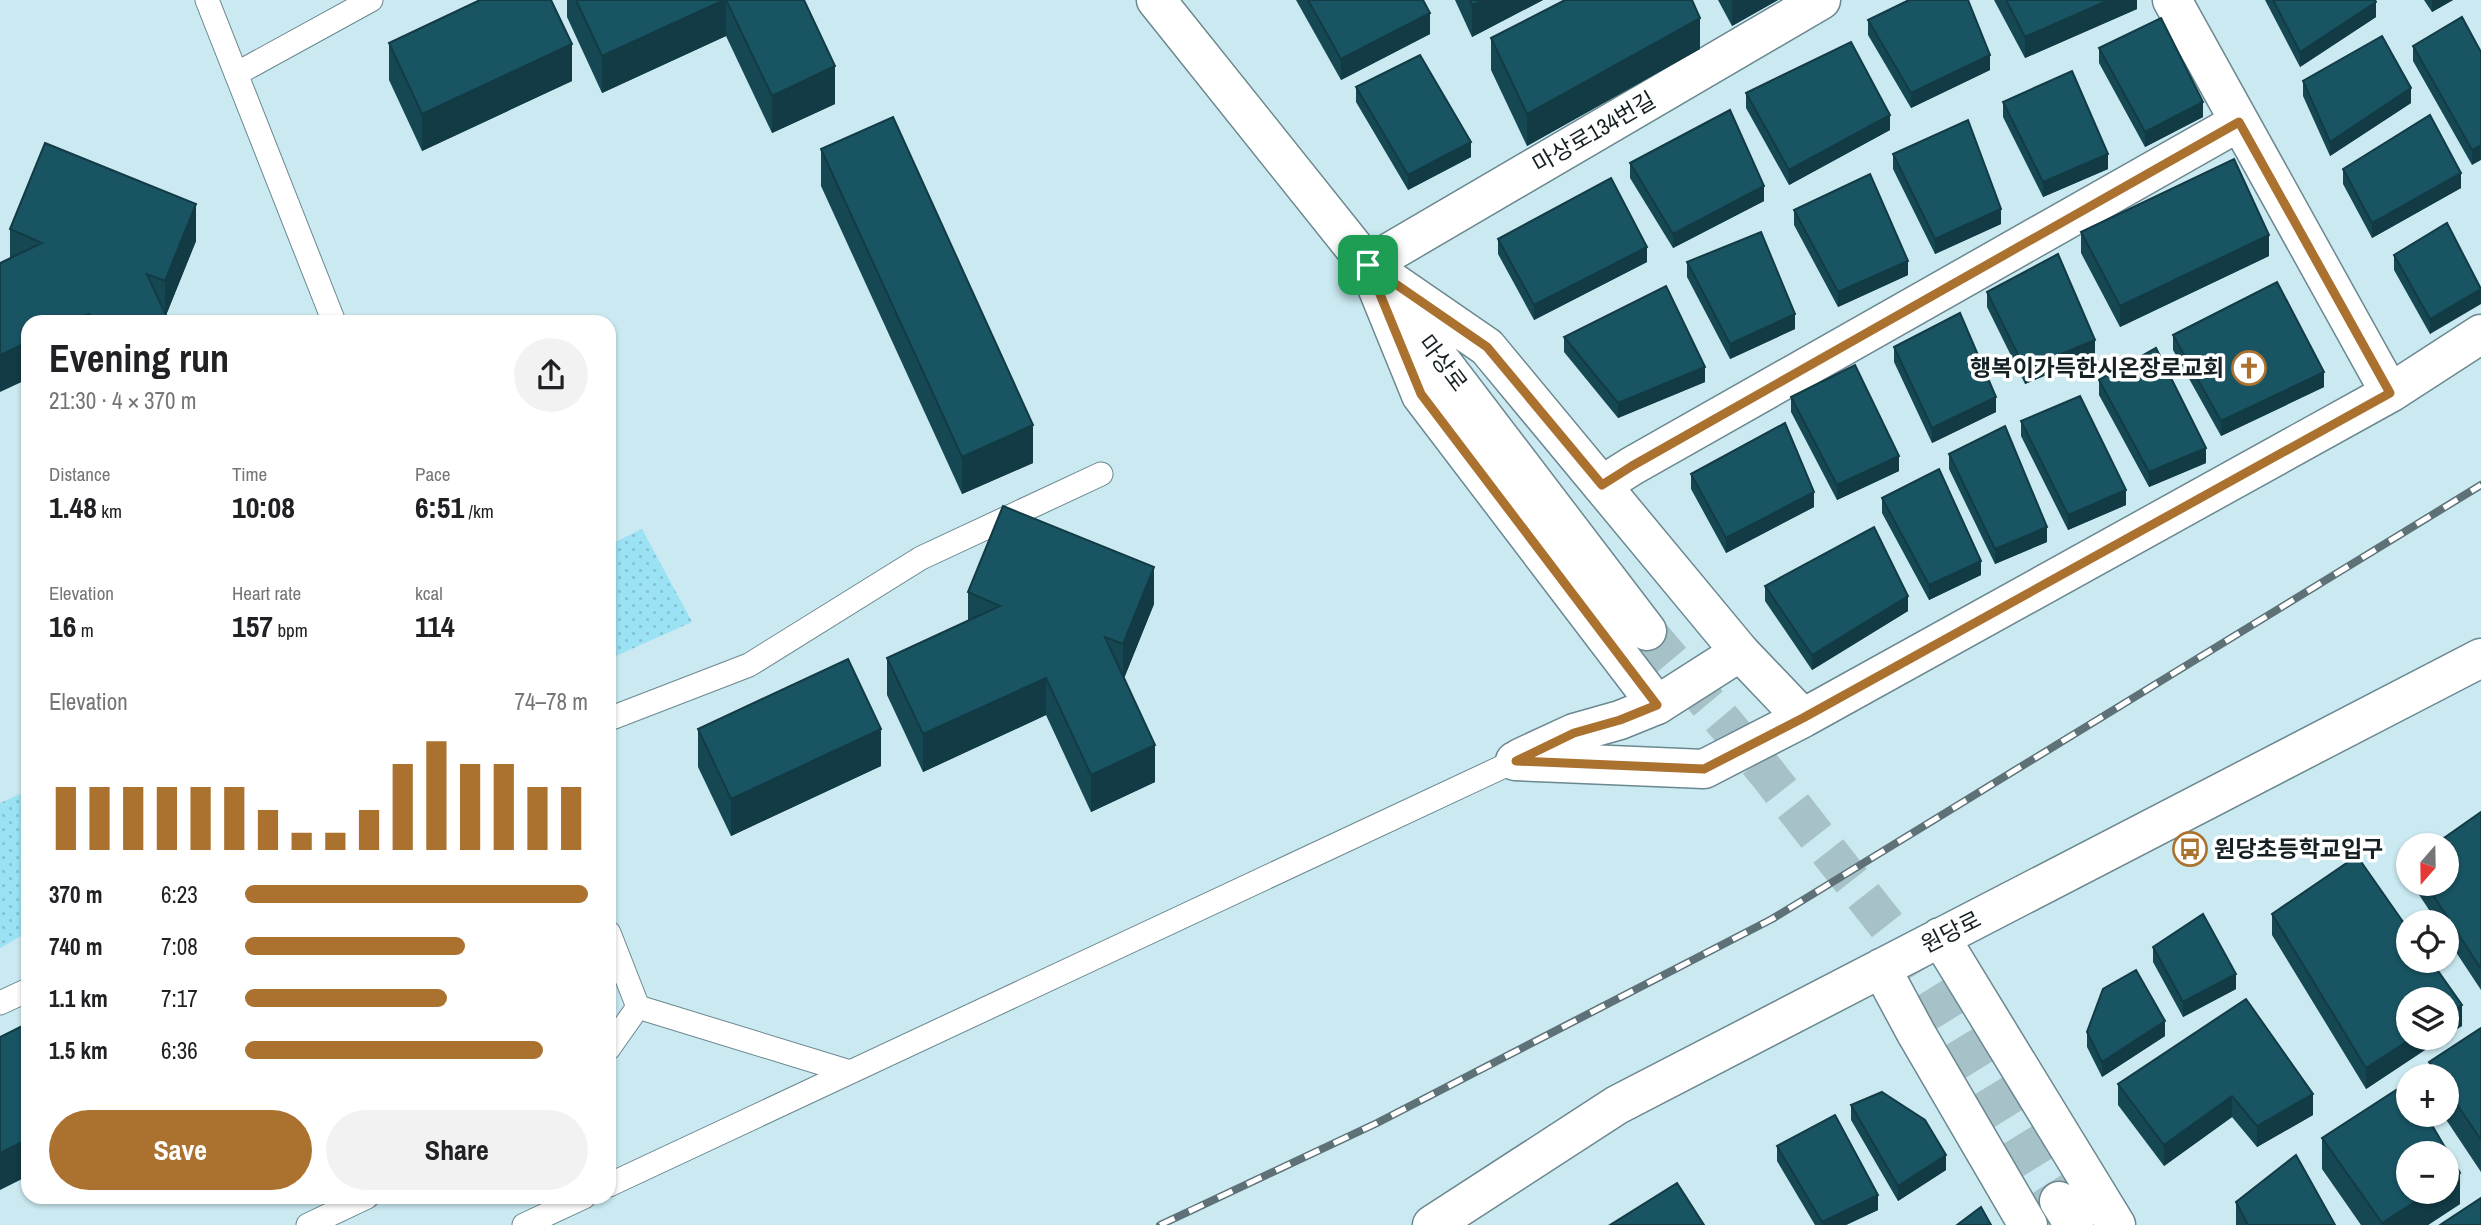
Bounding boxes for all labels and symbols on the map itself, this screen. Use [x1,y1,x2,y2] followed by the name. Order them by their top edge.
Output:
[1527,84,1661,179] street label: 마상로134번길
[1338,235,1398,295] pin
[1412,328,1475,397] street label: 마상로
[2230,349,2268,387] church icon: 행복이가득한시온장로교회
[1970,352,2224,383] place label: 행복이가득한시온장로교회
[2171,830,2209,868] bus stop icon: 원당초등학교입구
[2214,833,2383,864] place label: 원당초등학교입구
[2396,833,2459,896] north arrow
[1915,903,1986,960] street label: 원당로

